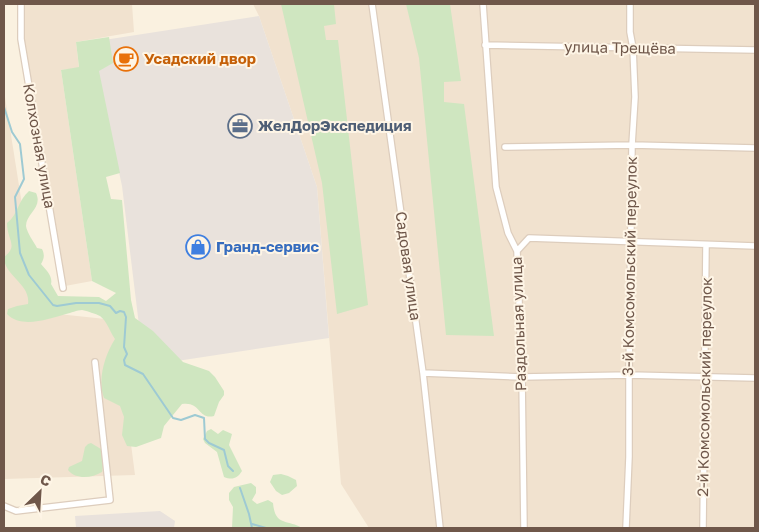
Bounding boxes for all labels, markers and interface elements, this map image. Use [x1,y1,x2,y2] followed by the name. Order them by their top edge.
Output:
[564,37,676,57] street label: улица Трещёва
[113,46,139,72] cafe icon: Усадский двор
[144,49,256,67] place label: Усадский двор
[20,82,60,210] street label: Колхозная улица
[227,113,253,139] office icon: ЖелДорЭкспедиция
[258,116,412,134] place label: ЖелДорЭкспедиция
[618,156,640,376] street label: 3-й Комсомольский переулок
[392,210,426,322] street label: Садовая улица
[185,234,211,260] shop icon: Гранд-сервис
[216,237,320,255] place label: Гранд-сервис
[507,256,529,392] street label: Раздольная улица
[693,277,715,497] street label: 2-й Комсомольский переулок
[15,467,65,517] north arrow
[38,470,54,490] text: С

